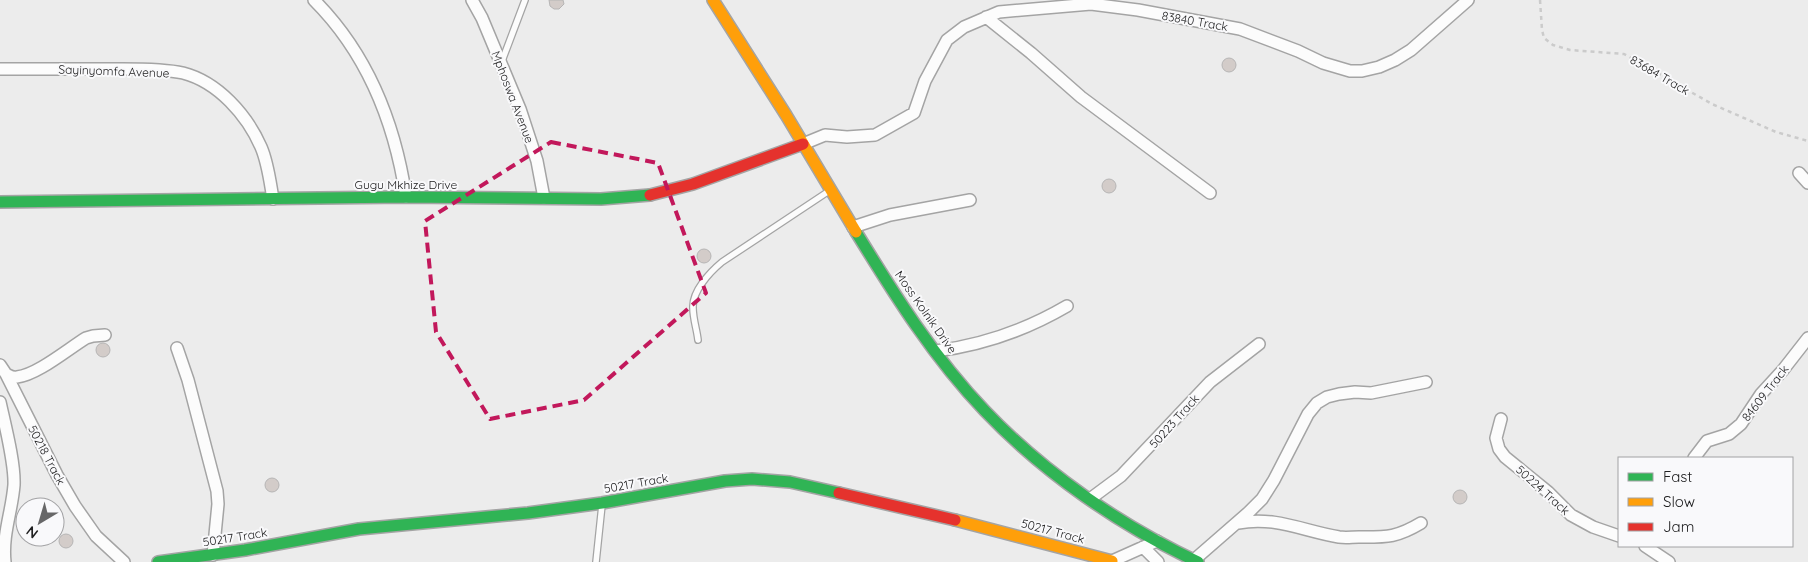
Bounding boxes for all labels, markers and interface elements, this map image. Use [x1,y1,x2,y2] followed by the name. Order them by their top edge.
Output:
[1161,8,1229,34] street label: 83840 Track
[489,49,538,145] street label: Mphoswa Avenue
[1628,52,1692,98] street label: 83684 Track
[58,62,170,80] street label: Sayinyomfa Avenue
[355,177,458,192] street label: Gugu Mkhize Drive
[892,268,960,356] street label: Moss Kolnik Drive
[1738,362,1792,424] street label: 84609 Track
[1146,391,1202,451] street label: 50223 Track
[25,423,69,487] street label: 50218 Track
[1618,457,1793,547] legend
[1513,462,1573,518] street label: 50224 Track
[1663,467,1692,486] text: Fast
[603,470,669,496] street label: 50217 Track
[1663,492,1695,511] text: Slow
[15,497,65,547] north arrow
[1020,515,1086,547] street label: 50217 Track
[1663,517,1694,536] text: Jam
[22,522,42,543] text: N
[202,524,268,550] street label: 50217 Track

